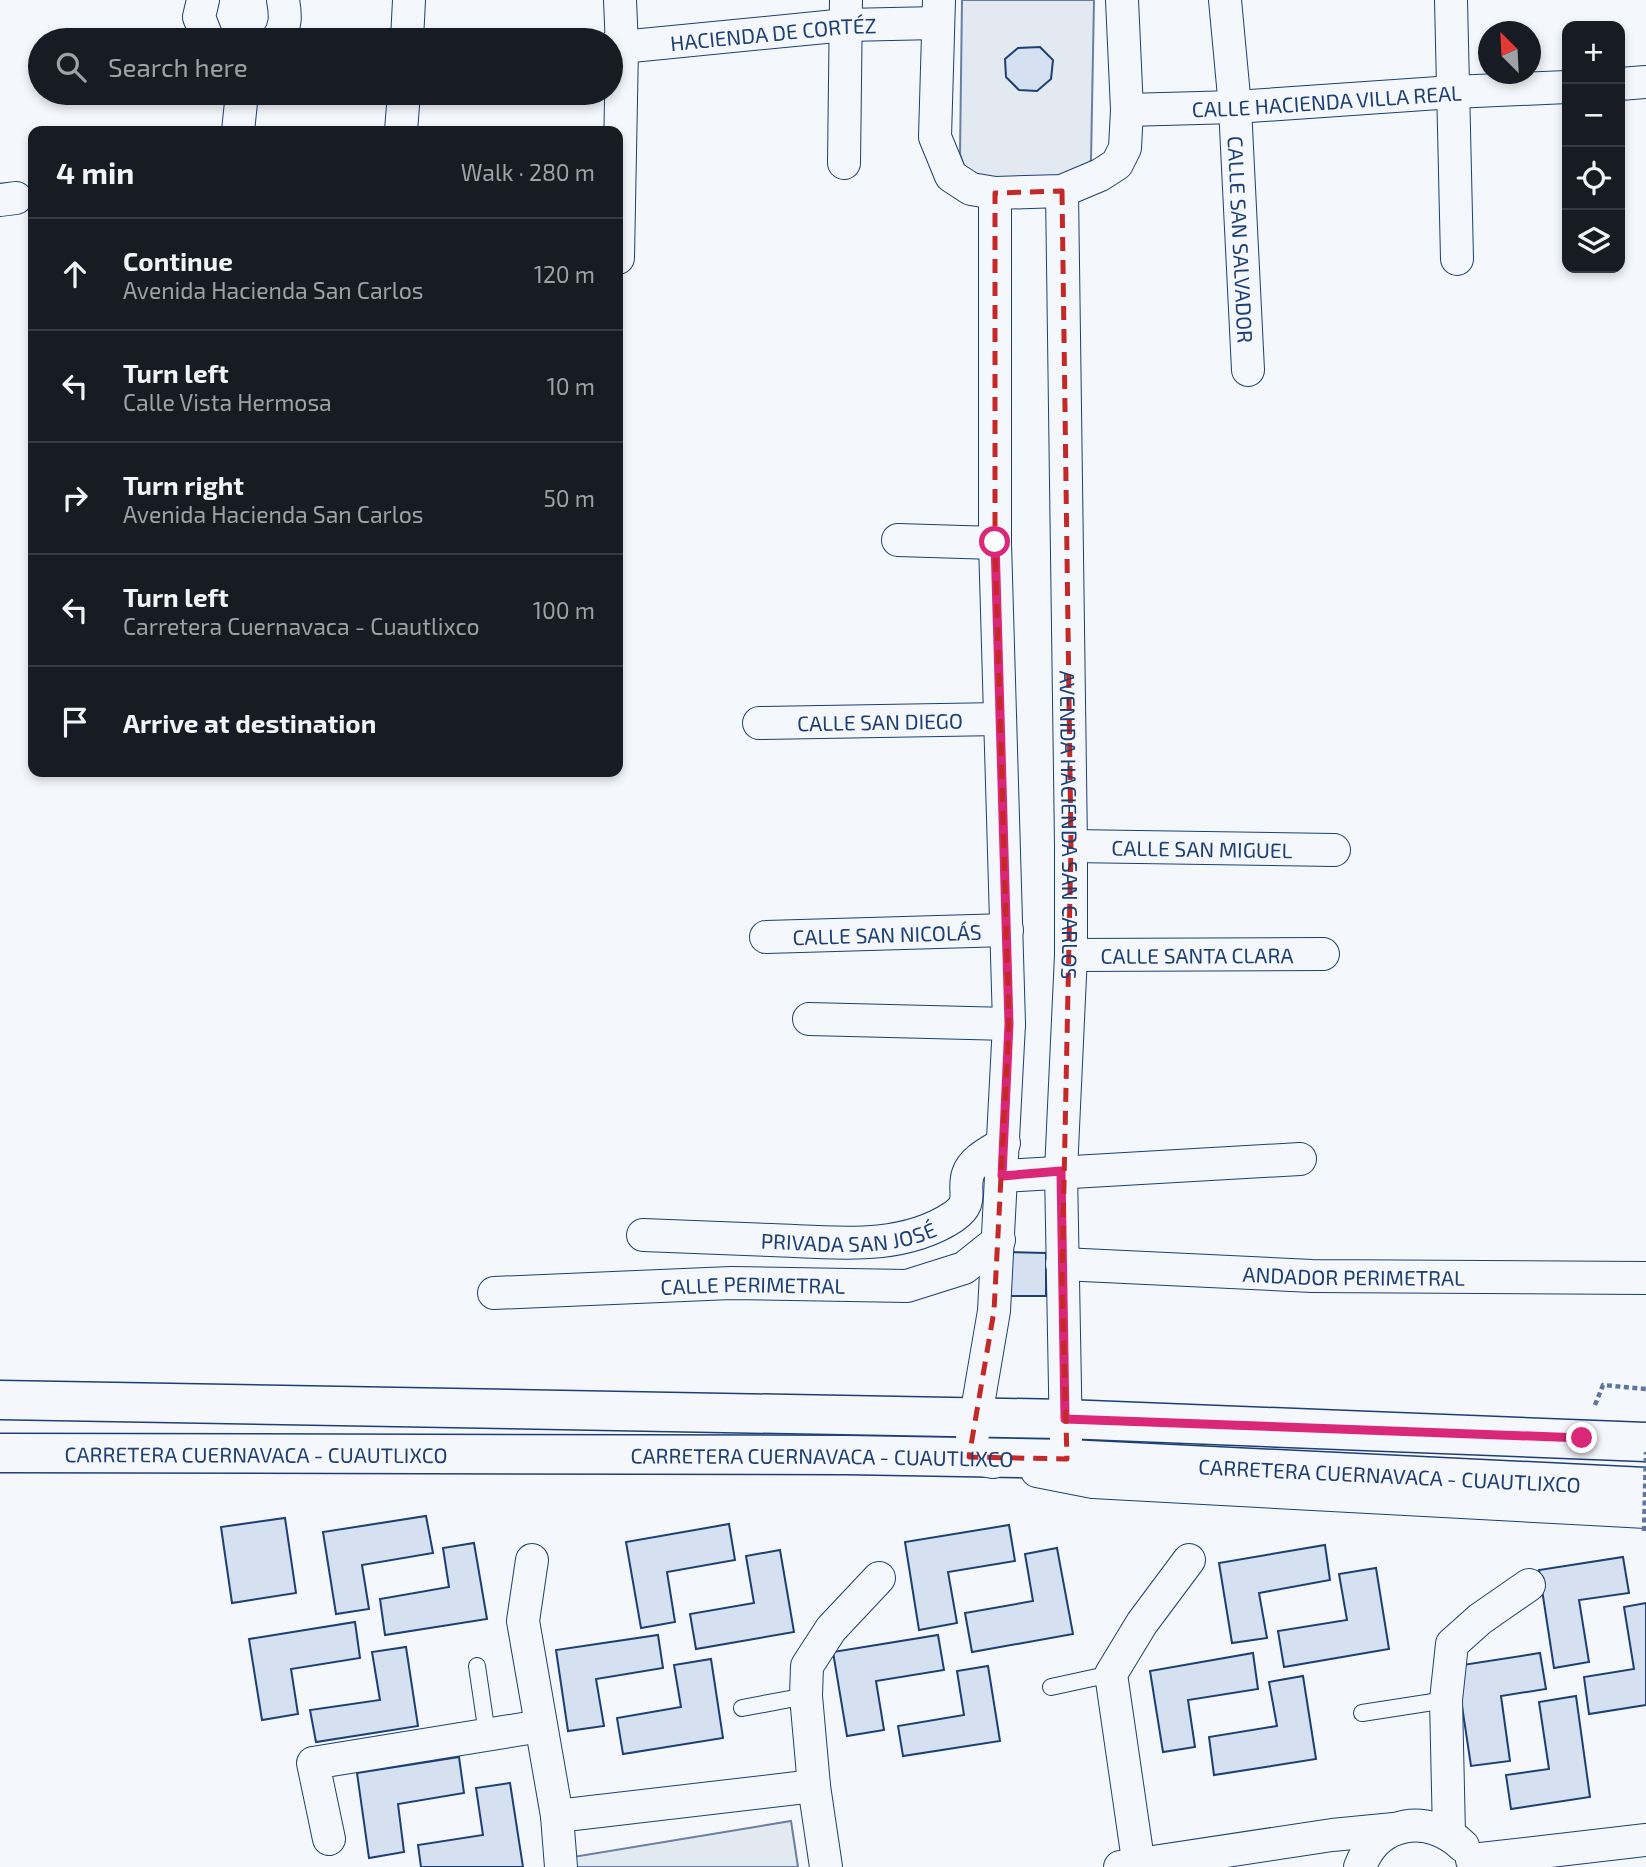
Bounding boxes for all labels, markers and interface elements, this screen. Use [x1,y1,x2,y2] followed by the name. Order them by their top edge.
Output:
[669,12,877,55] street label: HACIENDA DE CORTÉZ
[1478,21,1541,84] north arrow
[1562,21,1625,273] map controls
[1562,21,1625,84] button: +
[28,28,623,105] search box
[52,48,90,86] icon: search
[108,51,248,82] text: Search here
[1191,79,1462,121] street label: CALLE HACIENDA VILLA REAL
[1562,84,1625,147] button: −
[1224,135,1259,344] street label: CALLE SAN SALVADOR
[1562,147,1625,210] button: locate
[56,154,134,190] text: 4 min
[461,158,595,186] text: Walk · 280 m
[1562,210,1625,273] button: layers
[123,245,233,276] text: Continue
[56,255,94,293] icon: ahead
[534,260,595,288] text: 120 m
[123,276,423,304] text: Avenida Hacienda San Carlos
[123,357,229,388] text: Turn left
[56,367,94,405] icon: left
[547,372,595,400] text: 10 m
[123,388,332,416] text: Calle Vista Hermosa
[123,469,244,500] text: Turn right
[56,479,94,517] icon: right
[544,484,595,512] text: 50 m
[123,500,423,528] text: Avenida Hacienda San Carlos
[979,526,1010,557] route start
[123,581,229,612] text: Turn left
[56,591,94,629] icon: left
[533,596,595,624] text: 100 m
[123,612,480,640] text: Carretera Cuernavaca - Cuautlixco
[1056,670,1084,980] street label: AVENIDA HACIENDA SAN CARLOS
[56,703,94,741] icon: arrive
[123,707,376,738] text: Arrive at destination
[797,707,963,735] street label: CALLE SAN DIEGO
[1111,834,1293,862] street label: CALLE SAN MIGUEL
[792,918,982,949] street label: CALLE SAN NICOLÁS
[1101,942,1293,967] street label: CALLE SANTA CLARA
[760,1216,939,1255] street label: PRIVADA SAN JOSÉ
[1242,1260,1465,1289] street label: ANDADOR PERIMETRAL
[660,1270,846,1298] street label: CALLE PERIMETRAL
[1566,1422,1597,1453] route end
[65,1441,447,1467] street label: CARRETERA CUERNAVACA - CUAUTLIXCO
[631,1442,1014,1471] street label: CARRETERA CUERNAVACA - CUAUTLIXCO
[1198,1453,1581,1496] street label: CARRETERA CUERNAVACA - CUAUTLIXCO

